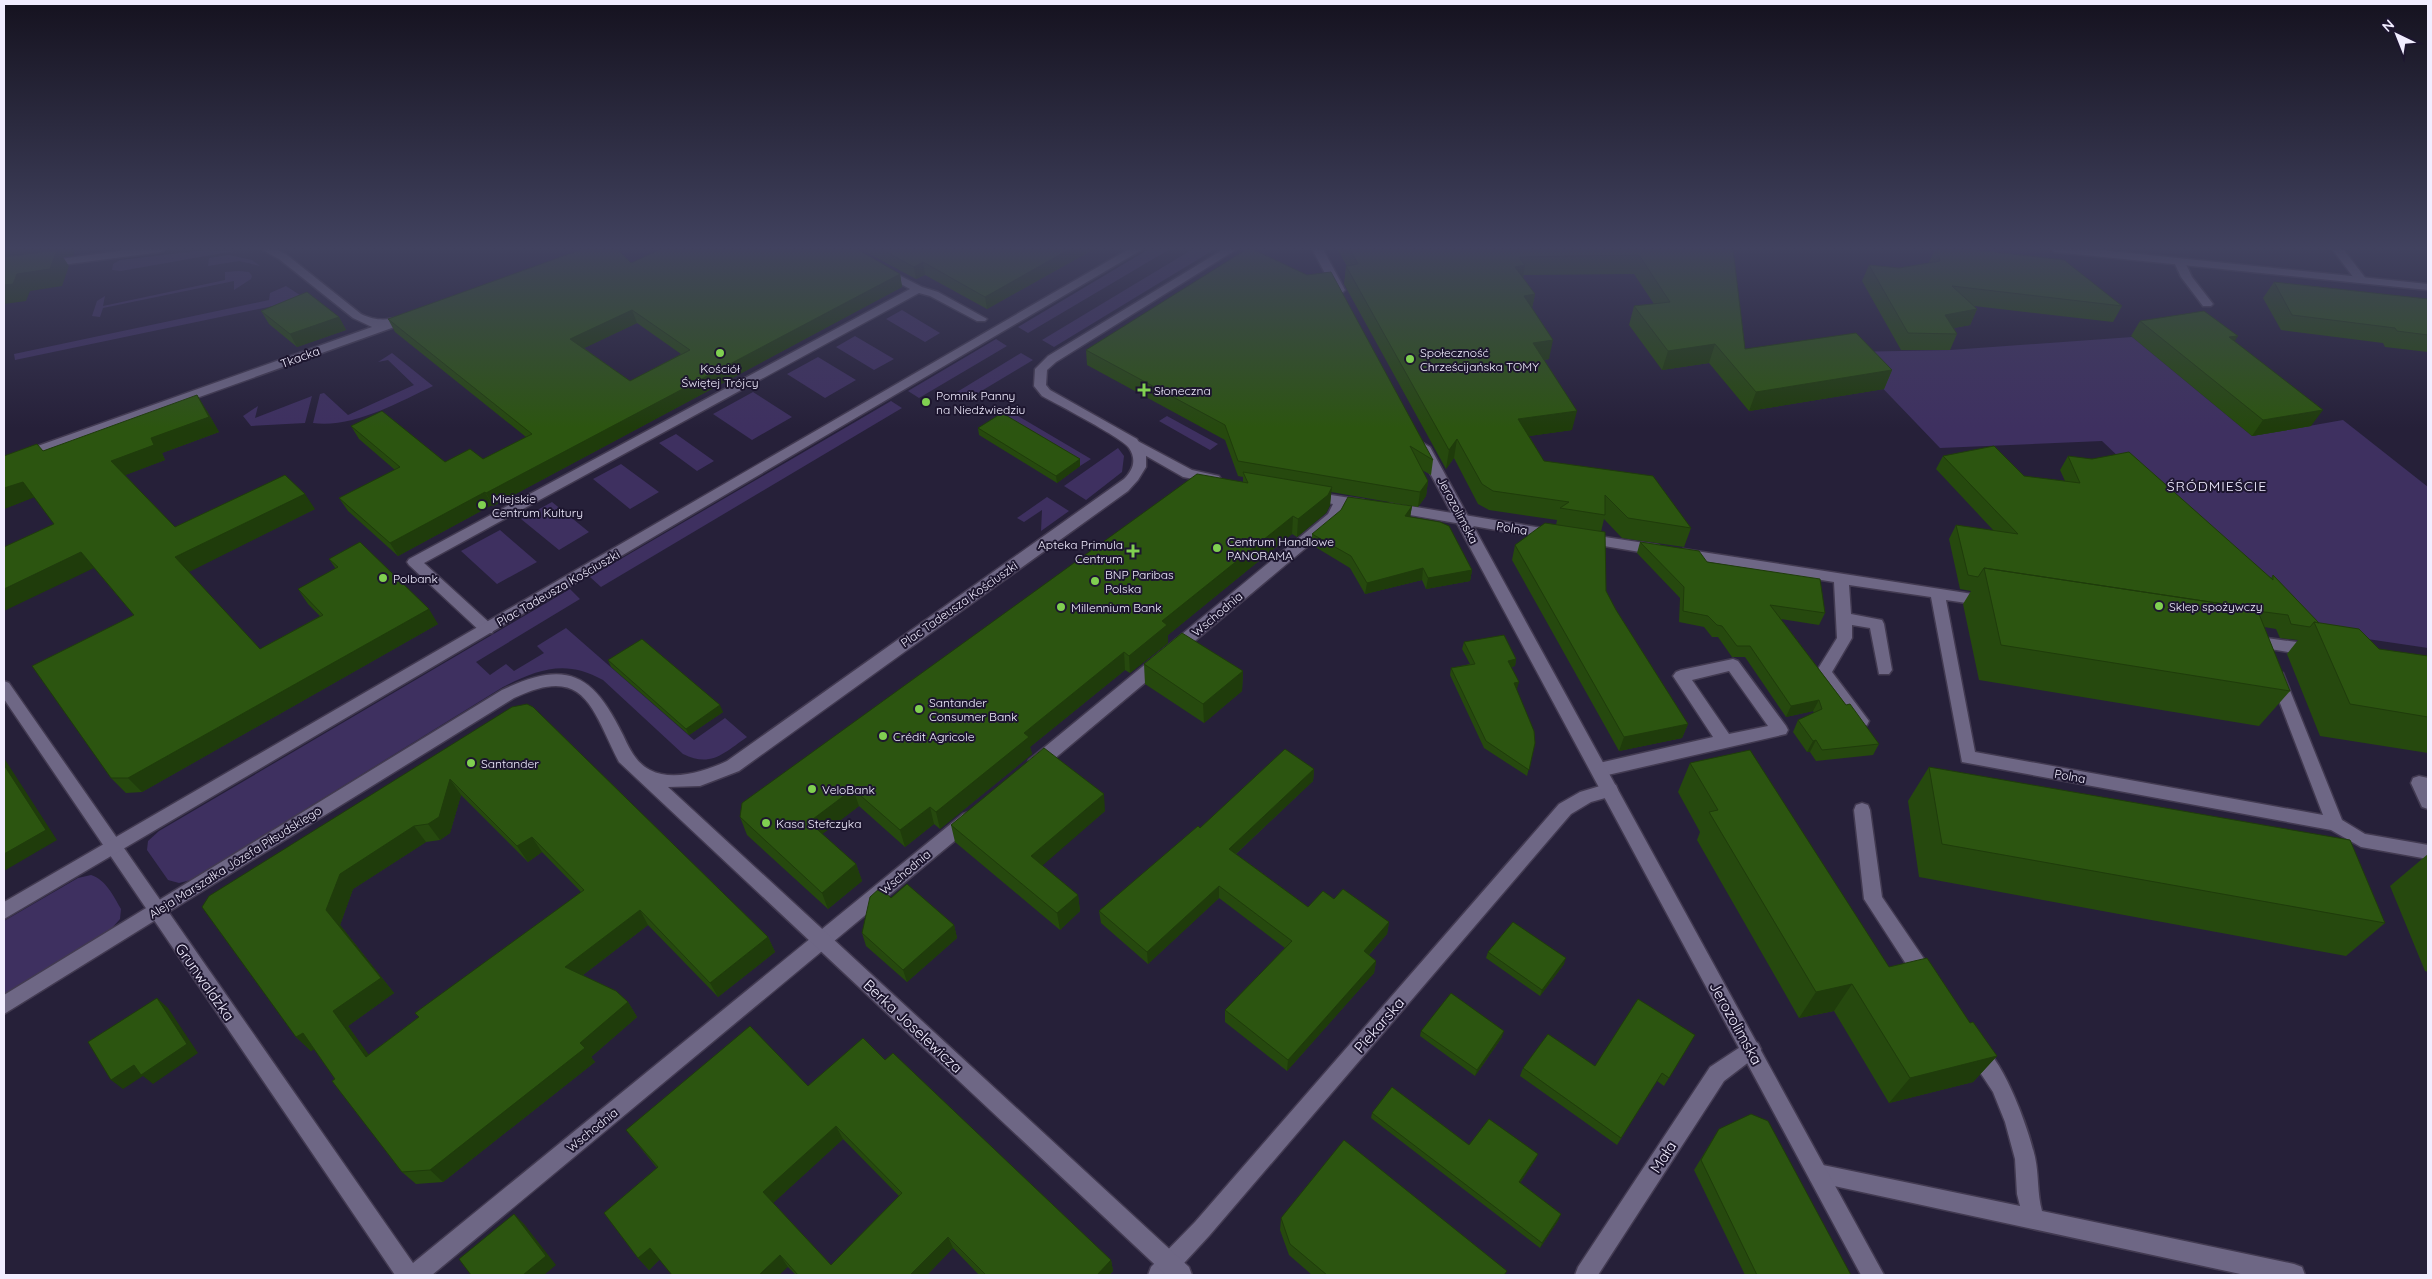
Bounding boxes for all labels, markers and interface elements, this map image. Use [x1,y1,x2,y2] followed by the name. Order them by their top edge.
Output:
[2372,10,2422,60] north arrow
[2378,15,2398,36] text: N
[278,343,322,371] street label: Tkacka
[1420,345,1539,374] place label: Społeczność Chrześcijańska TOMY
[714,347,726,359] marker: Kościół Świętej Trójcy
[1404,353,1416,365] marker: Społeczność Chrześcijańska TOMY
[681,361,759,390] place label: Kościół Świętej Trójcy
[1154,383,1211,398] place label: Słoneczna
[1138,384,1150,396] marker: Słoneczna
[936,388,1025,417] place label: Pomnik Panny na Niedźwiedziu
[920,396,932,408] marker: Pomnik Panny na Niedźwiedziu
[1434,474,1482,546] street label: Jerozolimska
[2167,477,2267,495] district label: ŚRÓDMIEŚCIE
[492,491,583,520] place label: Miejskie Centrum Kultury
[476,499,488,511] marker: Miejskie Centrum Kultury
[1495,518,1529,538] street label: Polna
[1227,534,1334,563] place label: Centrum Handlowe PANORAMA
[1038,537,1123,566] place label: Apteka Primula Centrum
[1211,542,1223,554] marker: Centrum Handlowe PANORAMA
[1127,545,1139,557] marker: Apteka Primula Centrum
[494,547,622,629] street label: Plac Tadeusza Kościuszki
[898,558,1020,650] street label: Plac Tadeusza Kościuszki
[1105,567,1174,596] place label: BNP Paribas Polska
[393,571,438,586] place label: Polbank
[377,572,389,584] marker: Polbank
[1089,575,1101,587] marker: BNP Paribas Polska
[1189,588,1245,640] street label: Wschodnia
[2169,599,2263,614] place label: Sklep spożywczy
[1071,600,1162,615] place label: Millennium Bank
[2153,600,2165,612] marker: Sklep spożywczy
[1055,601,1067,613] marker: Millennium Bank
[929,695,1018,724] place label: Santander Consumer Bank
[913,703,925,715] marker: Santander Consumer Bank
[893,729,975,744] place label: Crédit Agricole
[877,730,889,742] marker: Crédit Agricole
[481,756,539,771] place label: Santander
[465,757,477,769] marker: Santander
[2053,766,2087,786] street label: Polna
[822,782,875,797] place label: VeloBank
[806,783,818,795] marker: VeloBank
[146,803,324,921] street label: Aleja Marszałka Józefa Piłsudskiego
[776,816,861,831] place label: Kasa Stefczyka
[760,817,772,829] marker: Kasa Stefczyka
[877,846,933,898] street label: Wschodnia
[171,939,239,1025] street label: Grunwaldzka
[859,975,967,1077] street label: Berka Joselewicza
[1705,978,1767,1068] street label: Jerozolimska
[1350,993,1408,1057] street label: Piekarska
[563,1105,621,1155] street label: Wschodnia
[1646,1138,1680,1176] street label: Mała

